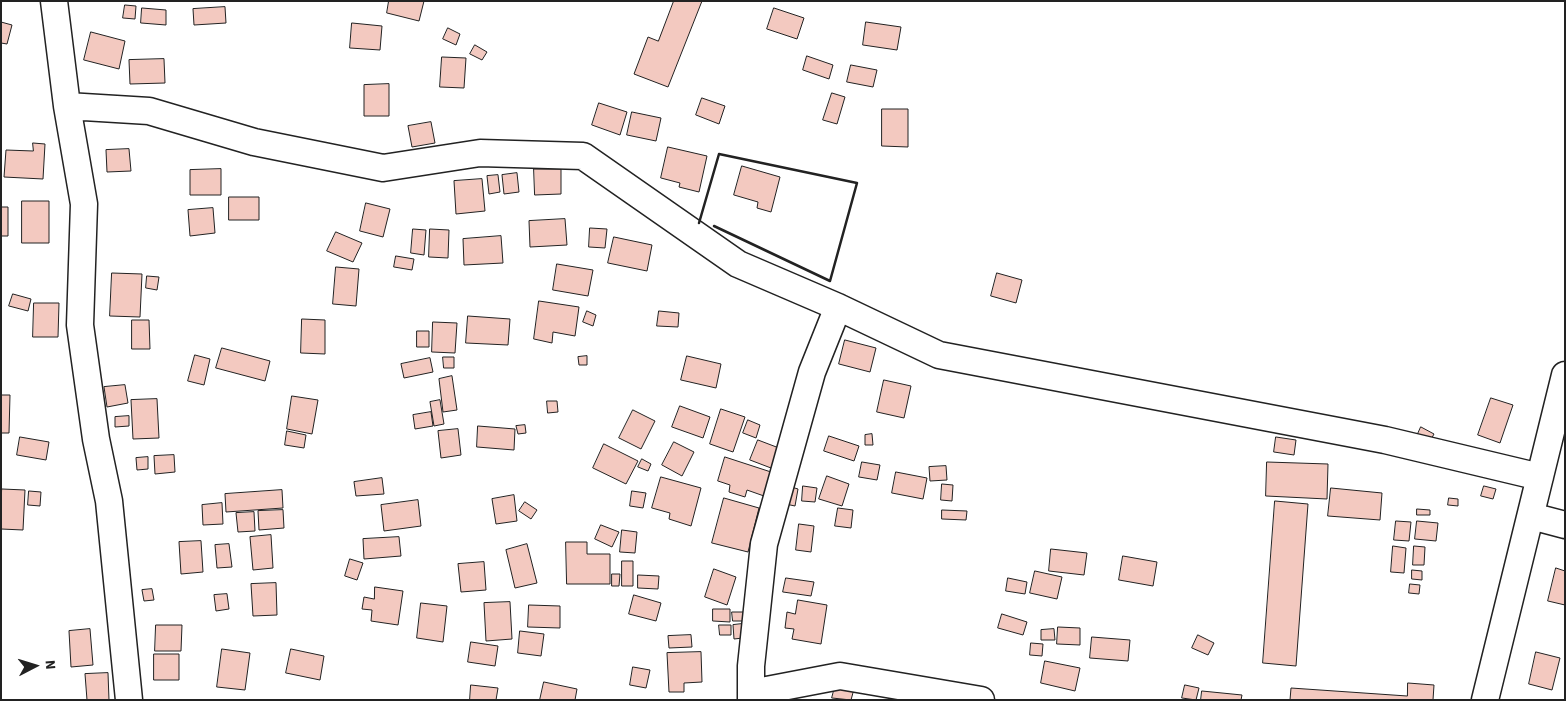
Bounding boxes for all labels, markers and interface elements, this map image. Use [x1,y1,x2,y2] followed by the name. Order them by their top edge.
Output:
[10,641,60,691] north arrow
[40,659,60,670] text: N

